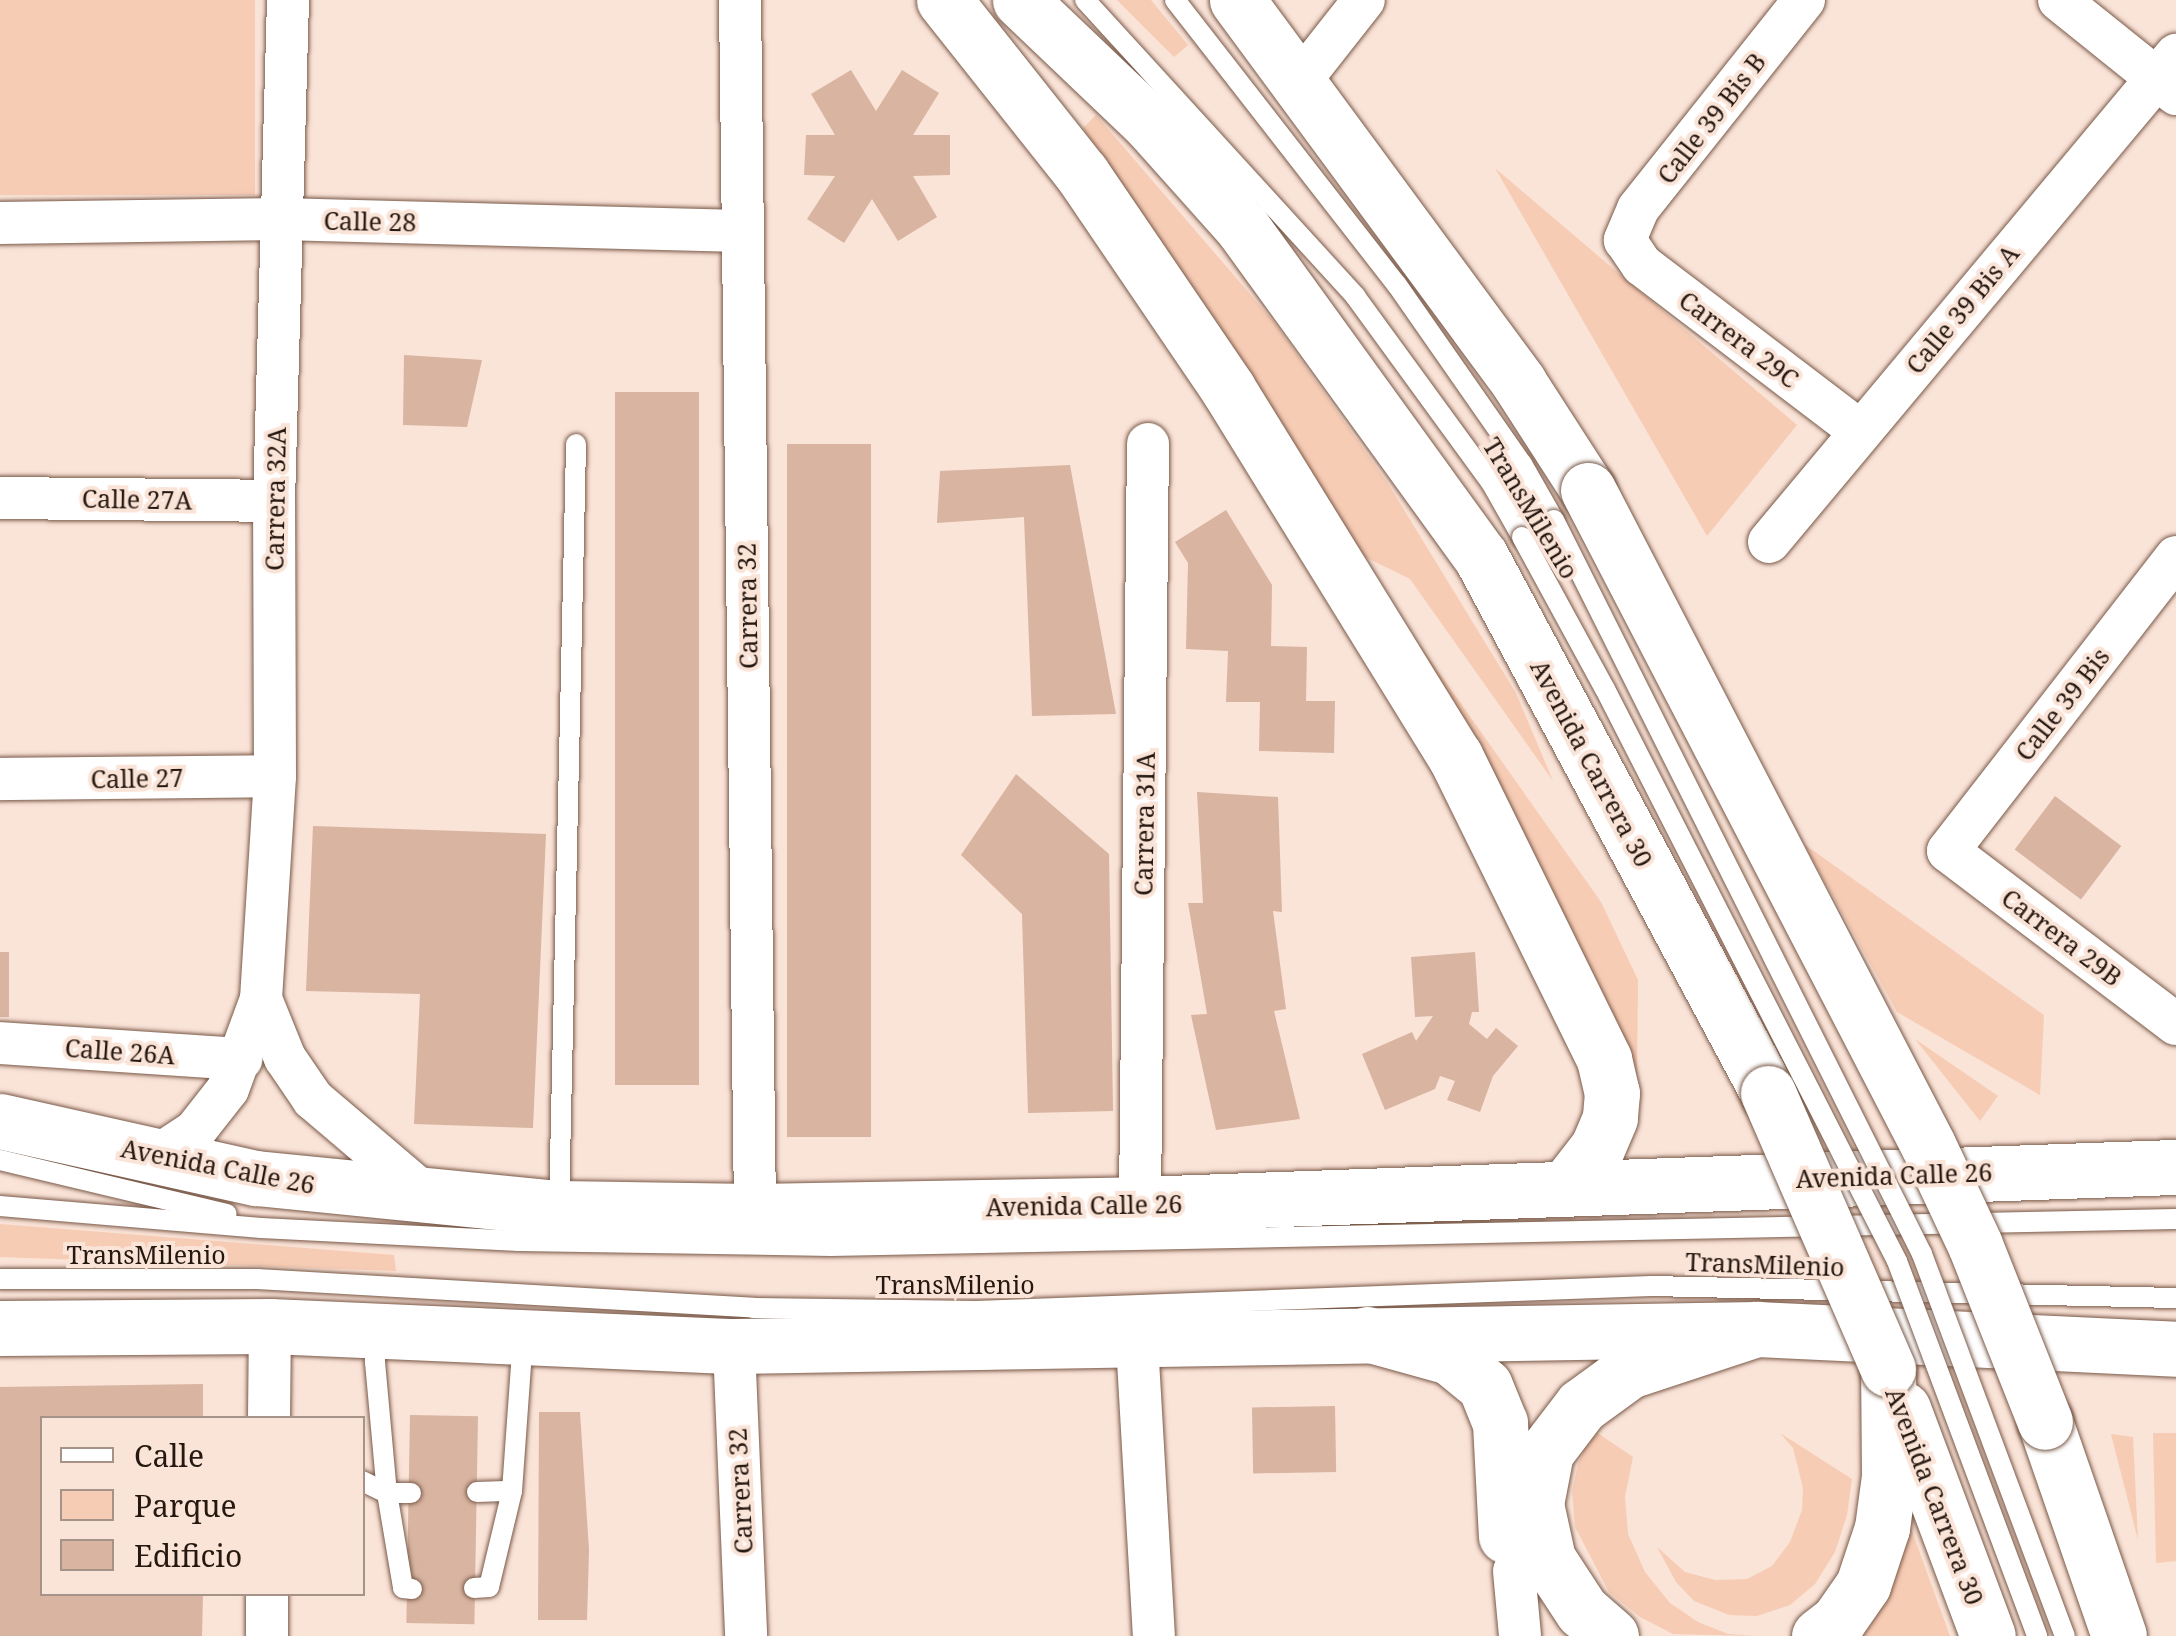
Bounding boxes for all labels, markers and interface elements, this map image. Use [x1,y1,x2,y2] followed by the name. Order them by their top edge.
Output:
[1651,47,1771,189] street label: Calle 39 Bis B
[323,205,417,237] street label: Calle 28
[1899,238,2025,380] street label: Calle 39 Bis A
[1673,284,1805,394] street label: Carrera 29C
[259,427,291,571] street label: Carrera 32A
[1477,432,1585,584] street label: TransMilenio
[82,483,192,515] street label: Calle 27A
[731,543,763,669] street label: Carrera 32
[2009,642,2115,766] street label: Calle 39 Bis
[1525,654,1659,872] street label: Avenida Carrera 30
[1128,752,1160,896] street label: Carrera 31A
[90,762,184,794] street label: Calle 27
[1996,882,2128,992] street label: Carrera 29B
[64,1032,176,1070] street label: Calle 26A
[119,1133,317,1199] street label: Avenida Calle 26
[1795,1157,1993,1193] street label: Avenida Calle 26
[985,1188,1183,1222] street label: Avenida Calle 26
[66,1239,226,1269] street label: TransMilenio
[1685,1246,1845,1282] street label: TransMilenio
[875,1269,1035,1299] street label: TransMilenio
[1880,1383,1990,1609] street label: Avenida Carrera 30
[40,1416,365,1596] legend
[722,1427,758,1555] street label: Carrera 32
[134,1435,204,1476] text: Calle
[134,1485,237,1526] text: Parque
[134,1535,242,1576] text: Edificio

